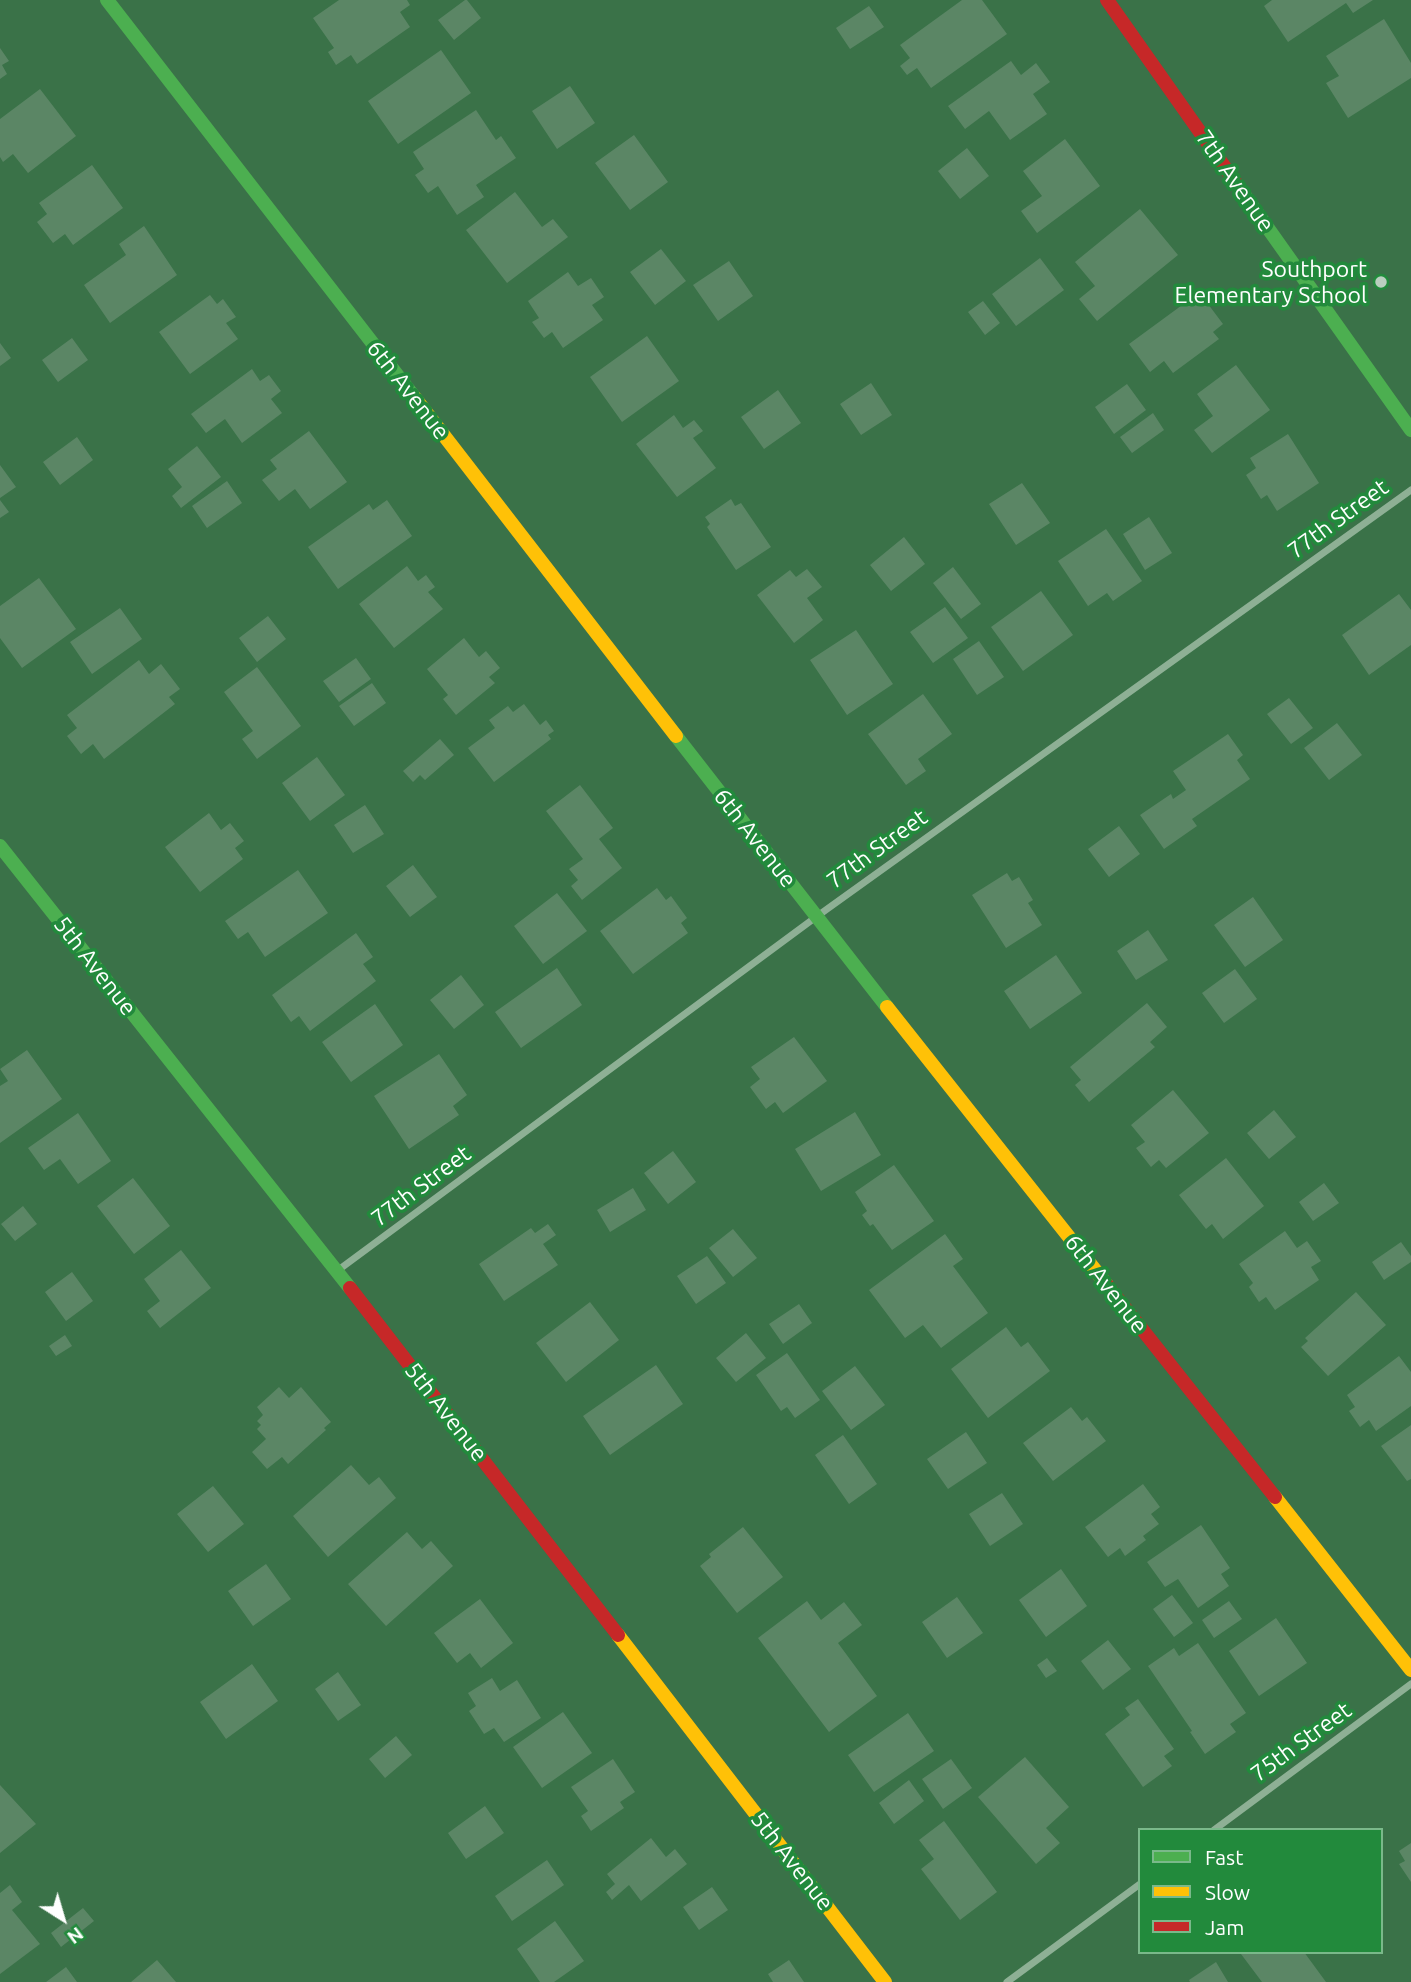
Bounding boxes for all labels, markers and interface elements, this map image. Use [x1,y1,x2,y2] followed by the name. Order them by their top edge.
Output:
[1190,125,1280,237] street label: 7th Avenue
[1174,255,1367,309] place label: Southport Elementary School
[1373,274,1389,290] marker: Southport Elementary School
[361,335,455,445] street label: 6th Avenue
[1282,473,1394,565] street label: 77th Street
[708,783,802,893] street label: 6th Avenue
[821,803,933,895] street label: 77th Street
[48,911,142,1021] street label: 5th Avenue
[366,1140,476,1232] street label: 77th Street
[1059,1229,1153,1339] street label: 6th Avenue
[399,1357,493,1467] street label: 5th Avenue
[1245,1696,1357,1788] street label: 75th Street
[745,1806,839,1916] street label: 5th Avenue
[1138,1828,1383,1954] legend
[1205,1845,1243,1869] text: Fast
[1205,1880,1250,1904] text: Slow
[28,1884,98,1954] north arrow
[1205,1915,1244,1939] text: Jam
[63,1923,88,1949] text: N

